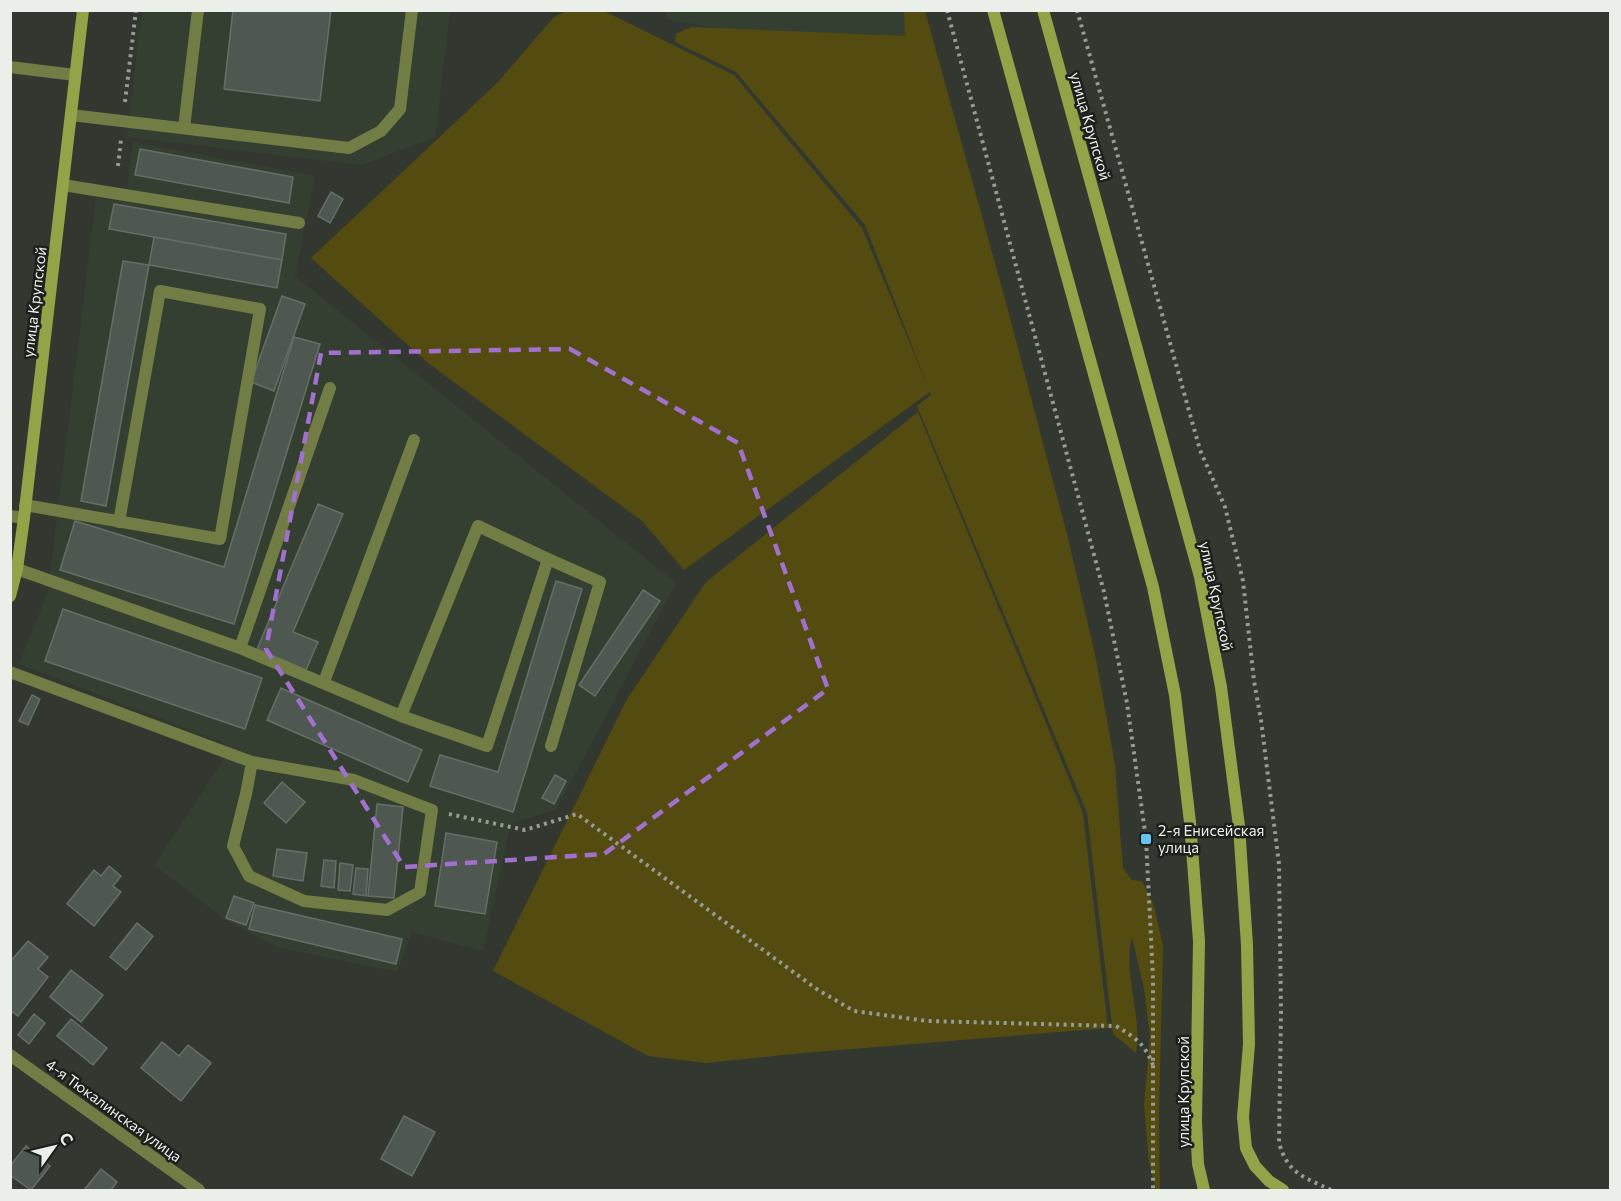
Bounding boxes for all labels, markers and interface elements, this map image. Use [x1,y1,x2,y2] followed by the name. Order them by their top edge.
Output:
[1067,70,1115,182] street label: улица Крупской
[18,246,50,358] street label: улица Крупской
[1197,540,1237,652] street label: улица Крупской
[1158,821,1265,856] place label: 2-я Енисейская улица
[1139,832,1153,846] marker: 2-я Енисейская улица
[1174,1036,1192,1148] street label: улица Крупской
[43,1055,185,1165] street label: 4-я Тюкалинская улица
[24,1117,84,1177] north arrow
[56,1128,78,1148] text: С

